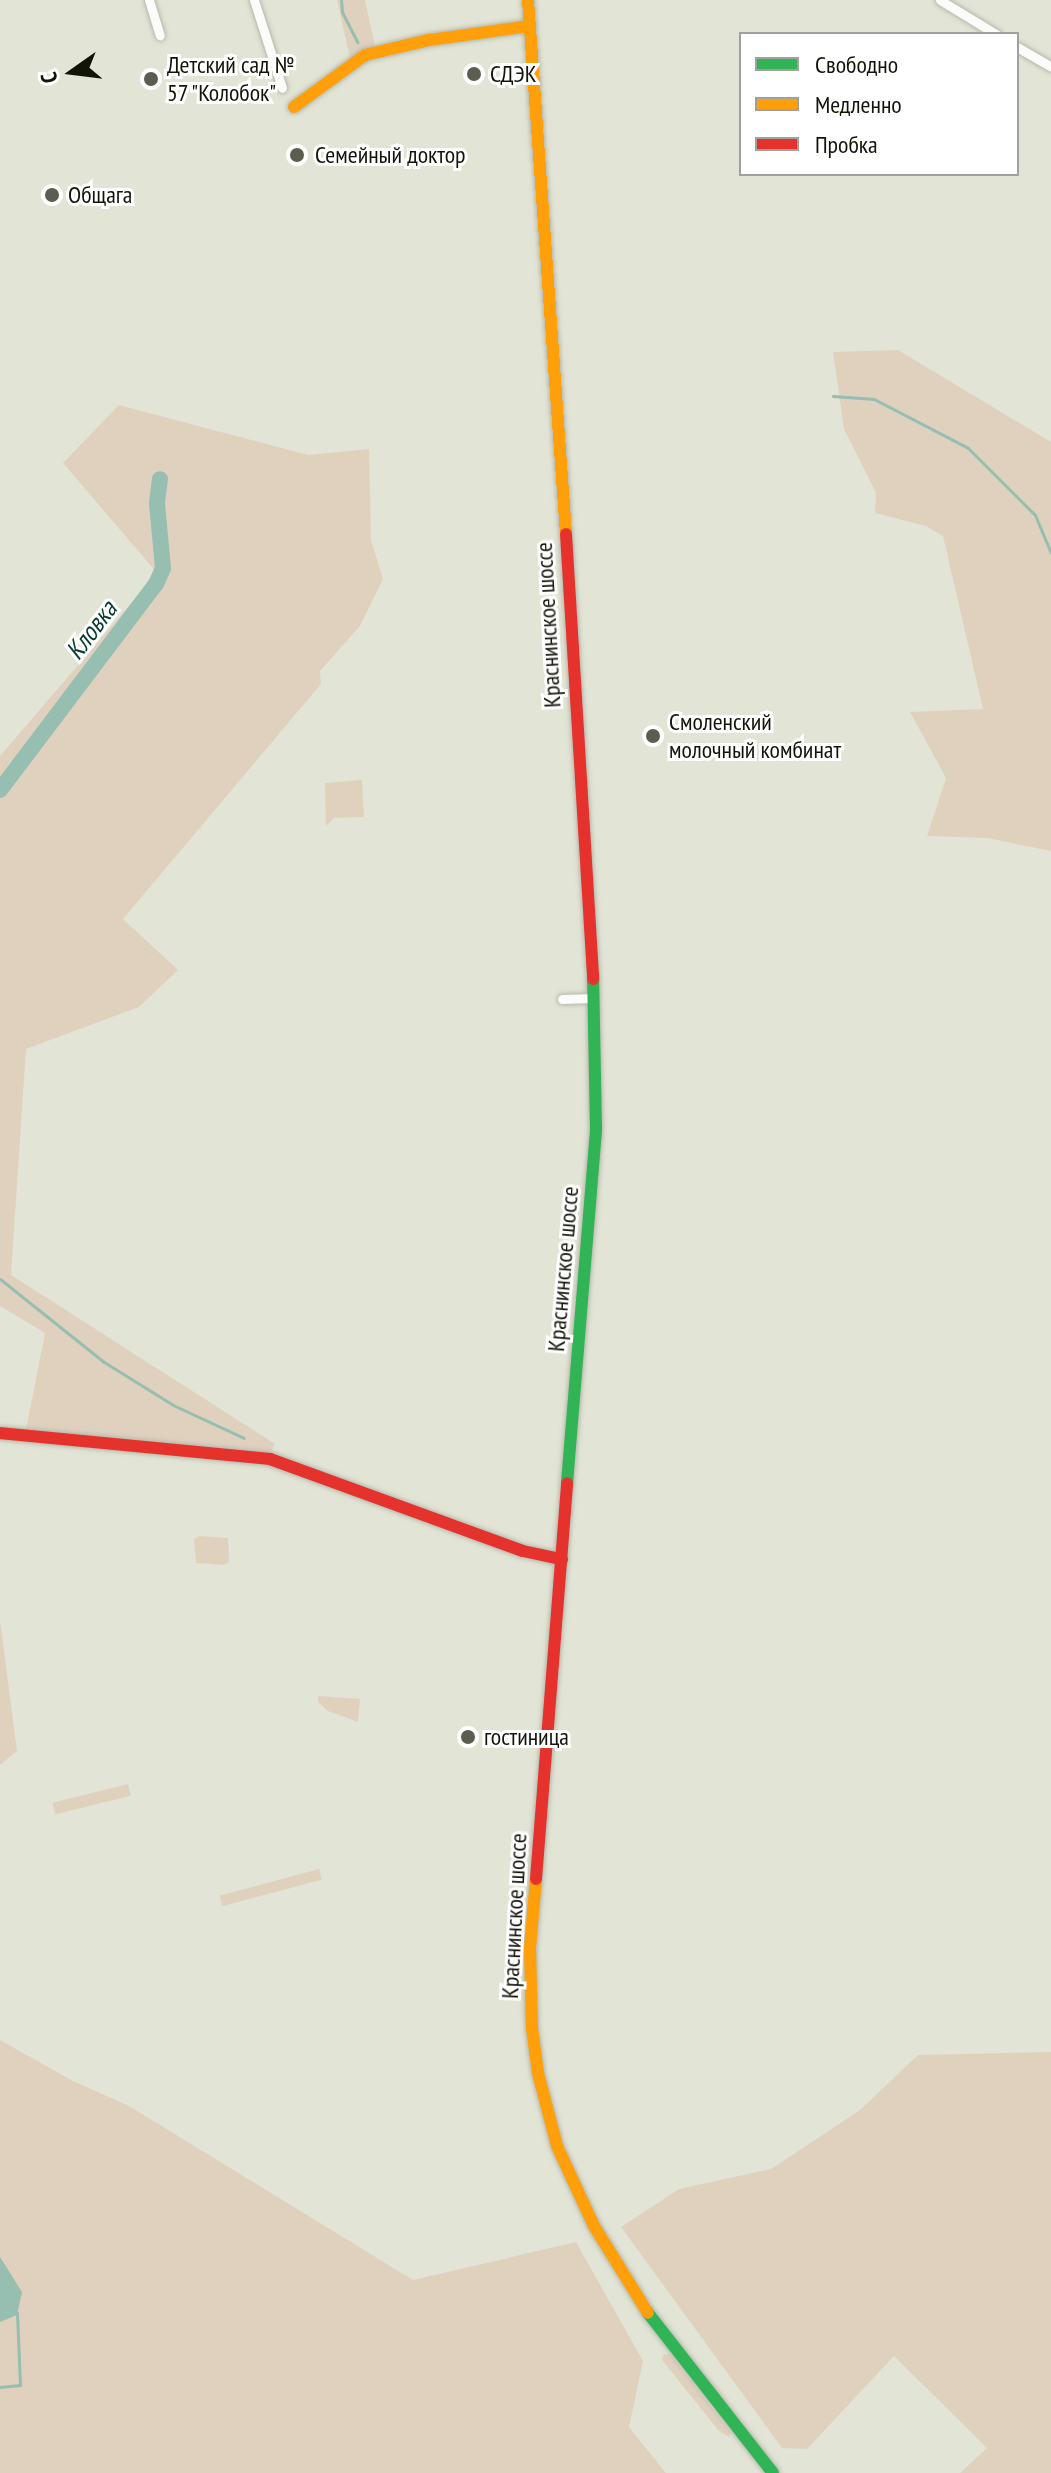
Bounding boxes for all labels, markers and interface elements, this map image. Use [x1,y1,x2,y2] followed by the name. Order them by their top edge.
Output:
[32,32,112,112] north arrow
[739,32,1019,176] legend
[815,49,898,80] text: Свободно
[167,51,294,107] place label: Детский сад № 57 "Колобок"
[490,60,537,88] place label: СДЭК
[465,65,483,83] marker: СДЭК
[34,70,64,86] text: С
[142,70,160,88] marker: Детский сад № 57 "Колобок"
[815,89,902,120] text: Медленно
[815,129,878,160] text: Пробка
[315,141,466,169] place label: Семейный доктор
[286,144,308,166] marker: Семейный доктор
[68,181,132,209] place label: Общага
[43,186,61,204] marker: Общага
[529,542,567,708] street label: Краснинское шоссе
[59,595,123,665] water label: Кловка
[669,708,841,764] place label: Смоленский молочный комбинат
[644,727,662,745] marker: Смоленский молочный комбинат
[541,1185,585,1353] street label: Краснинское шоссе
[484,1723,569,1751] place label: гостиница
[459,1728,477,1746] marker: гостиница
[495,1833,533,1999] street label: Краснинское шоссе

